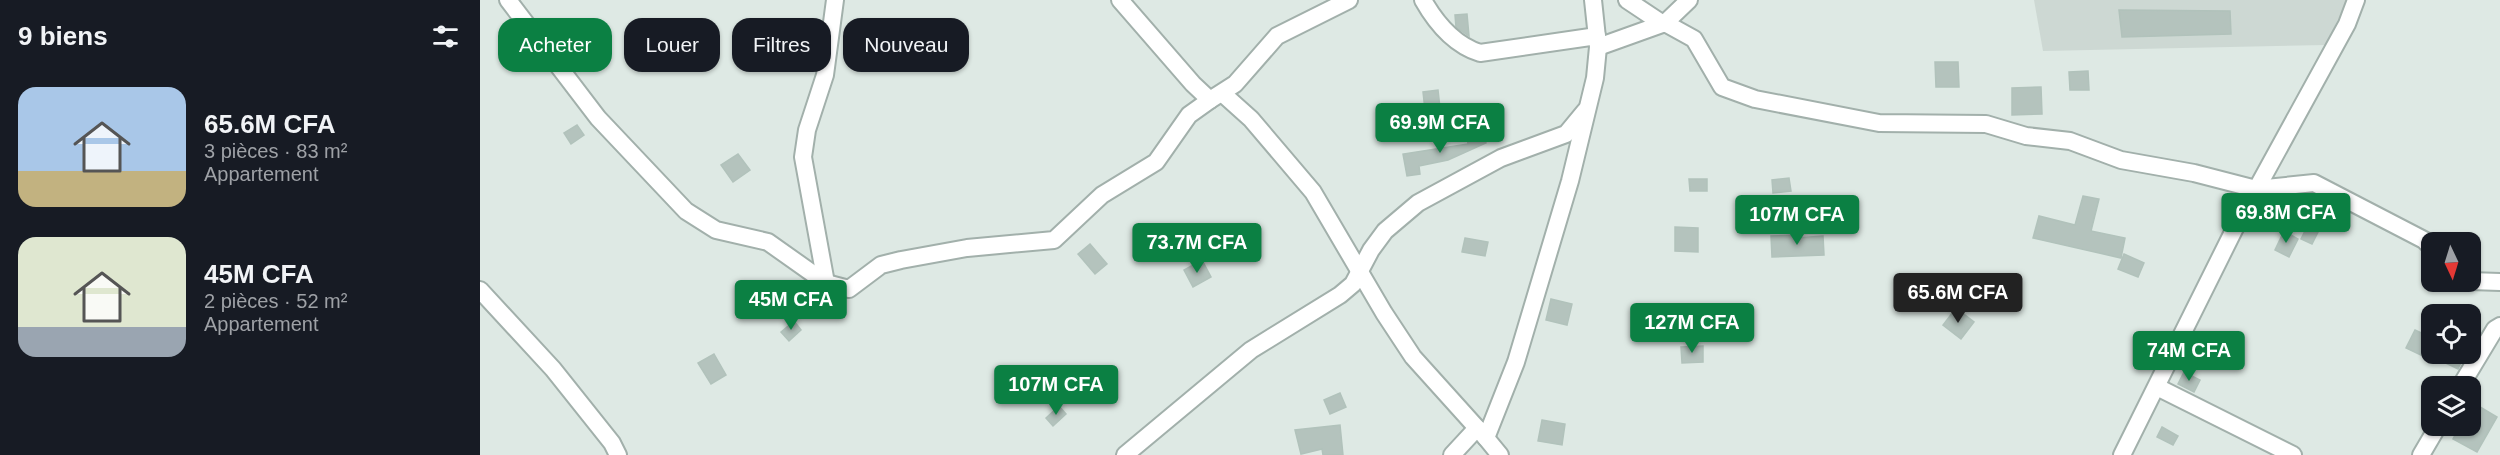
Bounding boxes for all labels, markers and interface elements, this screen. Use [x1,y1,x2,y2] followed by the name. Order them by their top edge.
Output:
[498,18,612,72] chip: Acheter
[624,18,720,72] chip: Louer
[732,18,831,72] chip: Filtres
[843,18,969,72] chip: Nouveau
[429,20,462,53] icon: filters
[18,21,108,51] text: 9 biens
[1371,103,1509,154] pin: 69.9M CFA
[204,109,336,139] text: 65.6M CFA
[66,111,138,183] icon: home
[1389,111,1491,133] text: 69.9M CFA
[204,140,347,162] text: 3 pièces · 83 m²
[204,163,319,185] text: Appartement
[2217,193,2355,244] pin: 69.8M CFA
[1735,195,1859,246] pin: 107M CFA
[2235,201,2337,223] text: 69.8M CFA
[1749,203,1845,225] text: 107M CFA
[1128,223,1266,274] pin: 73.7M CFA
[1146,231,1248,253] text: 73.7M CFA
[2421,232,2481,292] north arrow
[2421,232,2481,436] map controls
[204,259,314,289] text: 45M CFA
[66,261,138,333] icon: home
[1889,273,2027,324] pin: 65.6M CFA
[736,280,846,331] pin: 45M CFA
[1907,281,2009,303] text: 65.6M CFA
[749,288,833,310] text: 45M CFA
[204,290,347,312] text: 2 pièces · 52 m²
[1630,303,1754,354] pin: 127M CFA
[2421,304,2481,364] button: locate
[1644,311,1740,333] text: 127M CFA
[204,313,319,335] text: Appartement
[2134,331,2244,382] pin: 74M CFA
[2147,339,2231,361] text: 74M CFA
[994,365,1118,416] pin: 107M CFA
[1008,373,1104,395] text: 107M CFA
[2421,376,2481,436] button: layers

